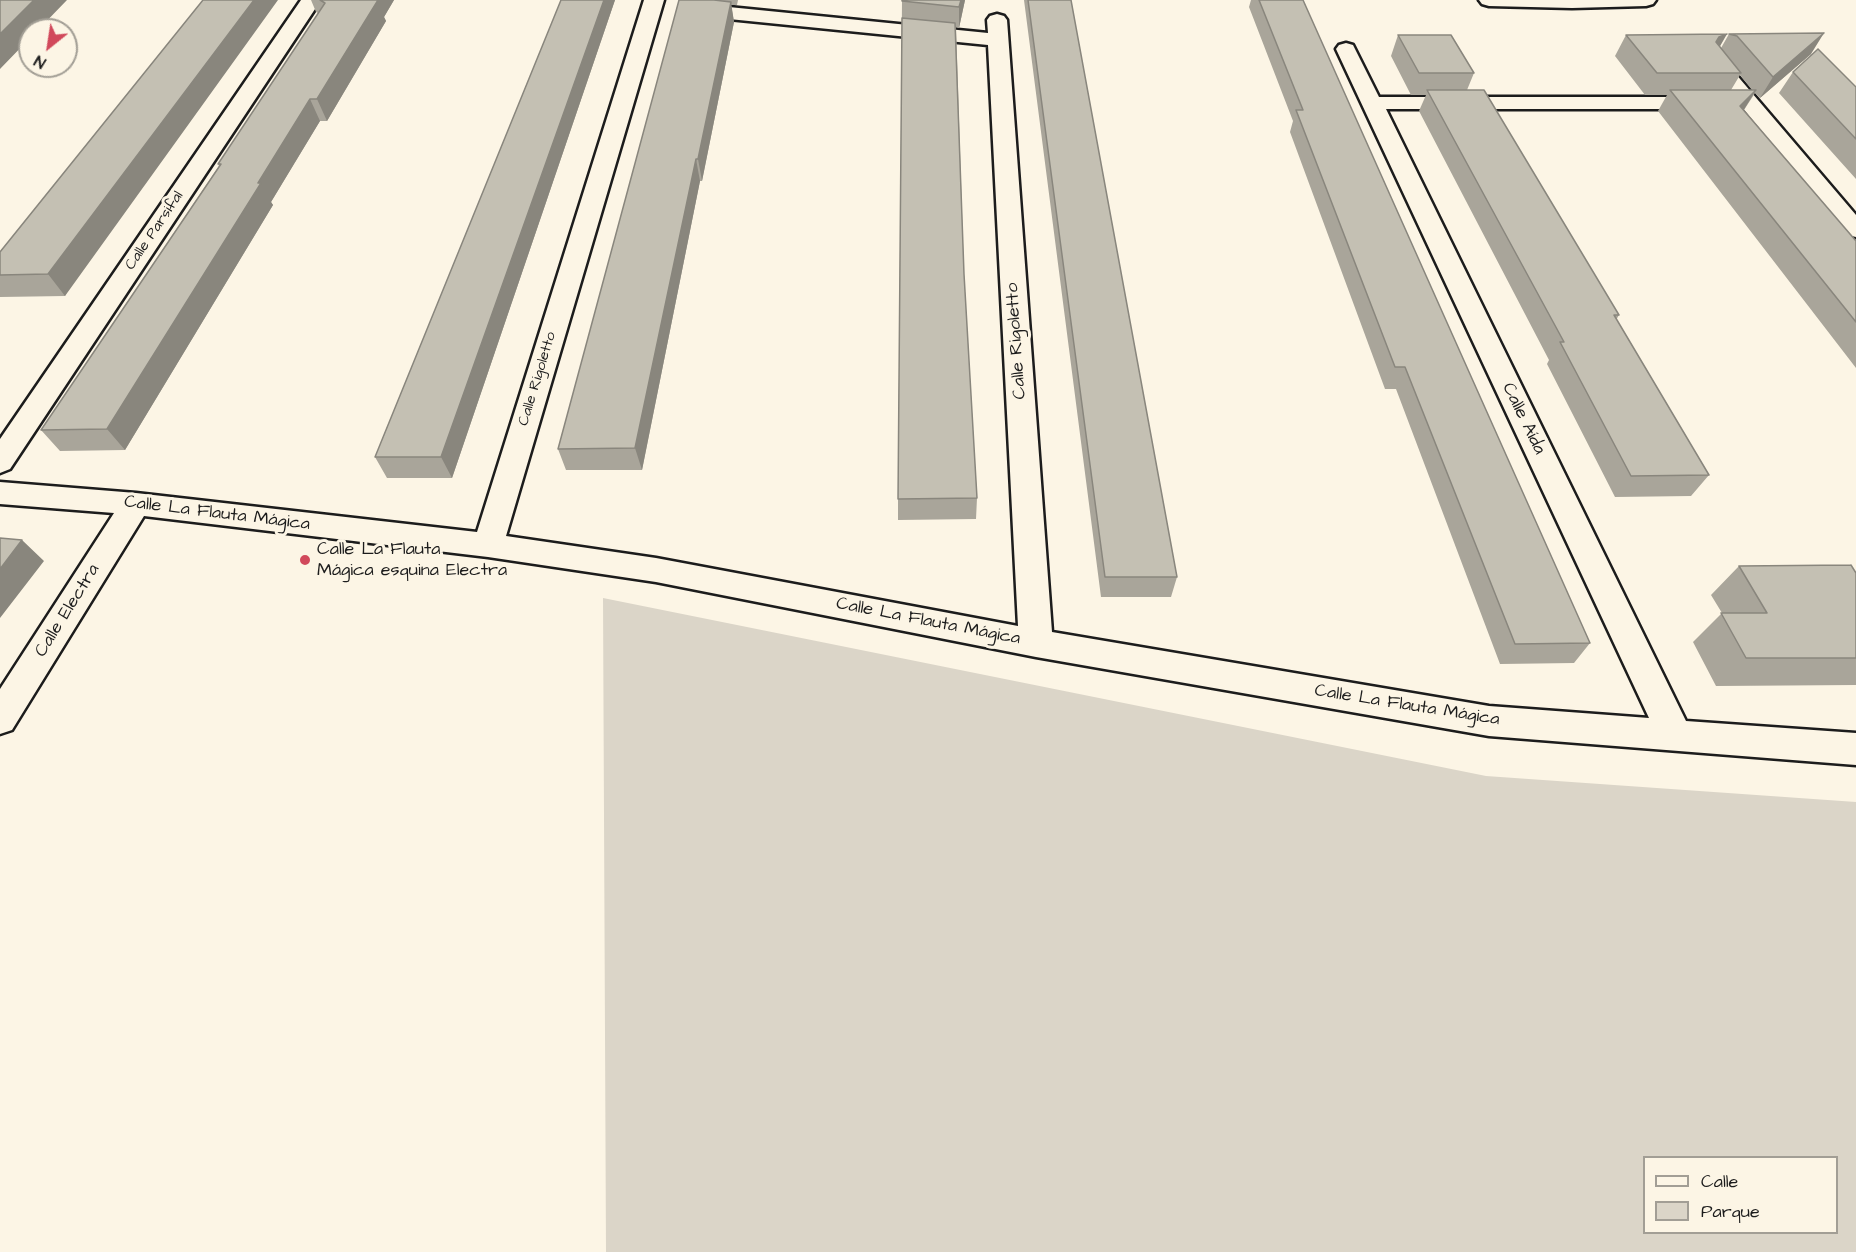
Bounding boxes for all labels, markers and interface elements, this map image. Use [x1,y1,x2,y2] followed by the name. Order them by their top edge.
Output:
[18,18,78,78] north arrow
[30,50,50,74] text: N
[122,188,188,274] street label: Calle Parsifal
[1002,282,1032,400] street label: Calle Rigoletto
[515,330,561,428] street label: Calle Rigoletto
[1496,380,1550,458] street label: Calle Aída
[123,492,311,536] street label: Calle La Flauta Mágica
[317,539,507,582] place label: Calle La Flauta Mágica esquina Electra
[298,553,312,567] marker: Calle La Flauta Mágica esquina Electra
[31,561,105,661] street label: Calle Electra
[834,594,1022,650] street label: Calle La Flauta Mágica
[1313,681,1501,731] street label: Calle La Flauta Mágica
[1643,1156,1838,1234] legend
[1701,1169,1738,1194] text: Calle
[1701,1199,1760,1224] text: Parque

